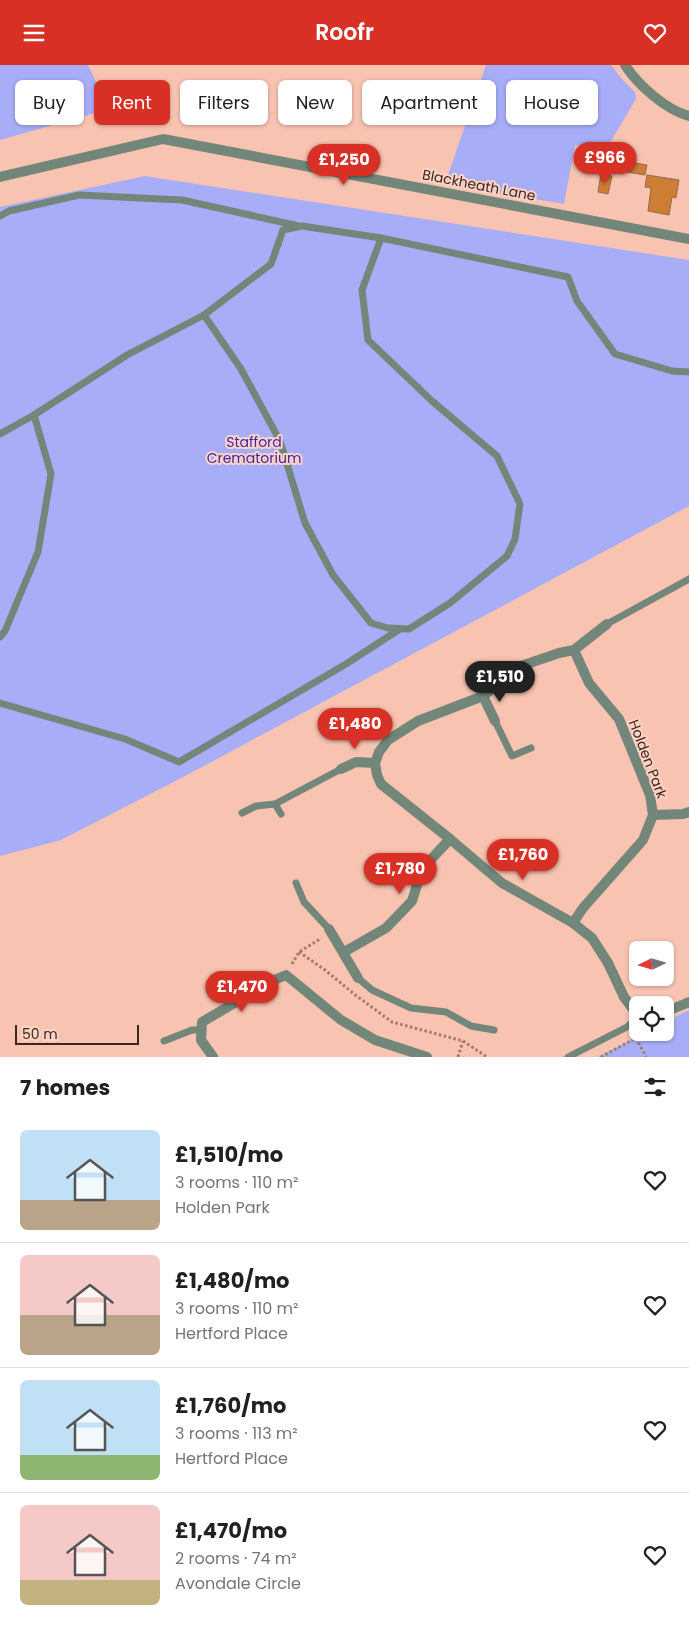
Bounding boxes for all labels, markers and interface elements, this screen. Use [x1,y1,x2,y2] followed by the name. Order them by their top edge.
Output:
[315,17,374,48] text: Roofr
[20,19,48,47] icon: menu
[641,19,669,47] icon: heart
[15,80,84,125] chip: Buy
[94,80,170,125] chip: Rent
[180,80,268,125] chip: Filters
[278,80,352,125] chip: New
[362,80,496,125] chip: Apartment
[506,80,598,125] chip: House
[575,141,635,184] pin: £966
[303,143,385,186] pin: £1,250
[585,146,625,169] text: £966
[318,148,370,171] text: £1,250
[421,164,538,206] street label: Blackheath Lane
[207,432,301,468] park label: Stafford Crematorium
[459,661,541,703] pin: £1,510
[476,665,524,688] text: £1,510
[314,707,396,750] pin: £1,480
[329,712,381,735] text: £1,480
[624,717,672,802] street label: Holden Park
[482,839,564,881] pin: £1,760
[498,843,548,866] text: £1,760
[359,853,441,895] pin: £1,780
[375,857,425,880] text: £1,780
[629,941,674,986] north arrow
[629,941,674,1041] map controls
[201,971,283,1013] pin: £1,470
[216,975,268,998] text: £1,470
[629,996,674,1041] button: locate
[15,1022,139,1045] scale bar
[22,1024,58,1044] text: 50 m
[20,1073,110,1102] text: 7 homes
[641,1073,669,1101] icon: filters
[175,1140,283,1169] text: £1,510/mo
[60,1150,120,1210] icon: home
[641,1166,669,1194] icon: heart
[175,1171,298,1194] text: 3 rooms · 110 m²
[175,1196,270,1219] text: Holden Park
[175,1266,290,1295] text: £1,480/mo
[60,1275,120,1335] icon: home
[641,1291,669,1319] icon: heart
[175,1297,298,1320] text: 3 rooms · 110 m²
[175,1322,288,1345] text: Hertford Place
[175,1391,286,1420] text: £1,760/mo
[60,1400,120,1460] icon: home
[641,1416,669,1444] icon: heart
[175,1422,298,1445] text: 3 rooms · 113 m²
[175,1447,288,1470] text: Hertford Place
[175,1516,287,1545] text: £1,470/mo
[60,1525,120,1585] icon: home
[641,1541,669,1569] icon: heart
[175,1547,297,1570] text: 2 rooms · 74 m²
[175,1572,301,1595] text: Avondale Circle

